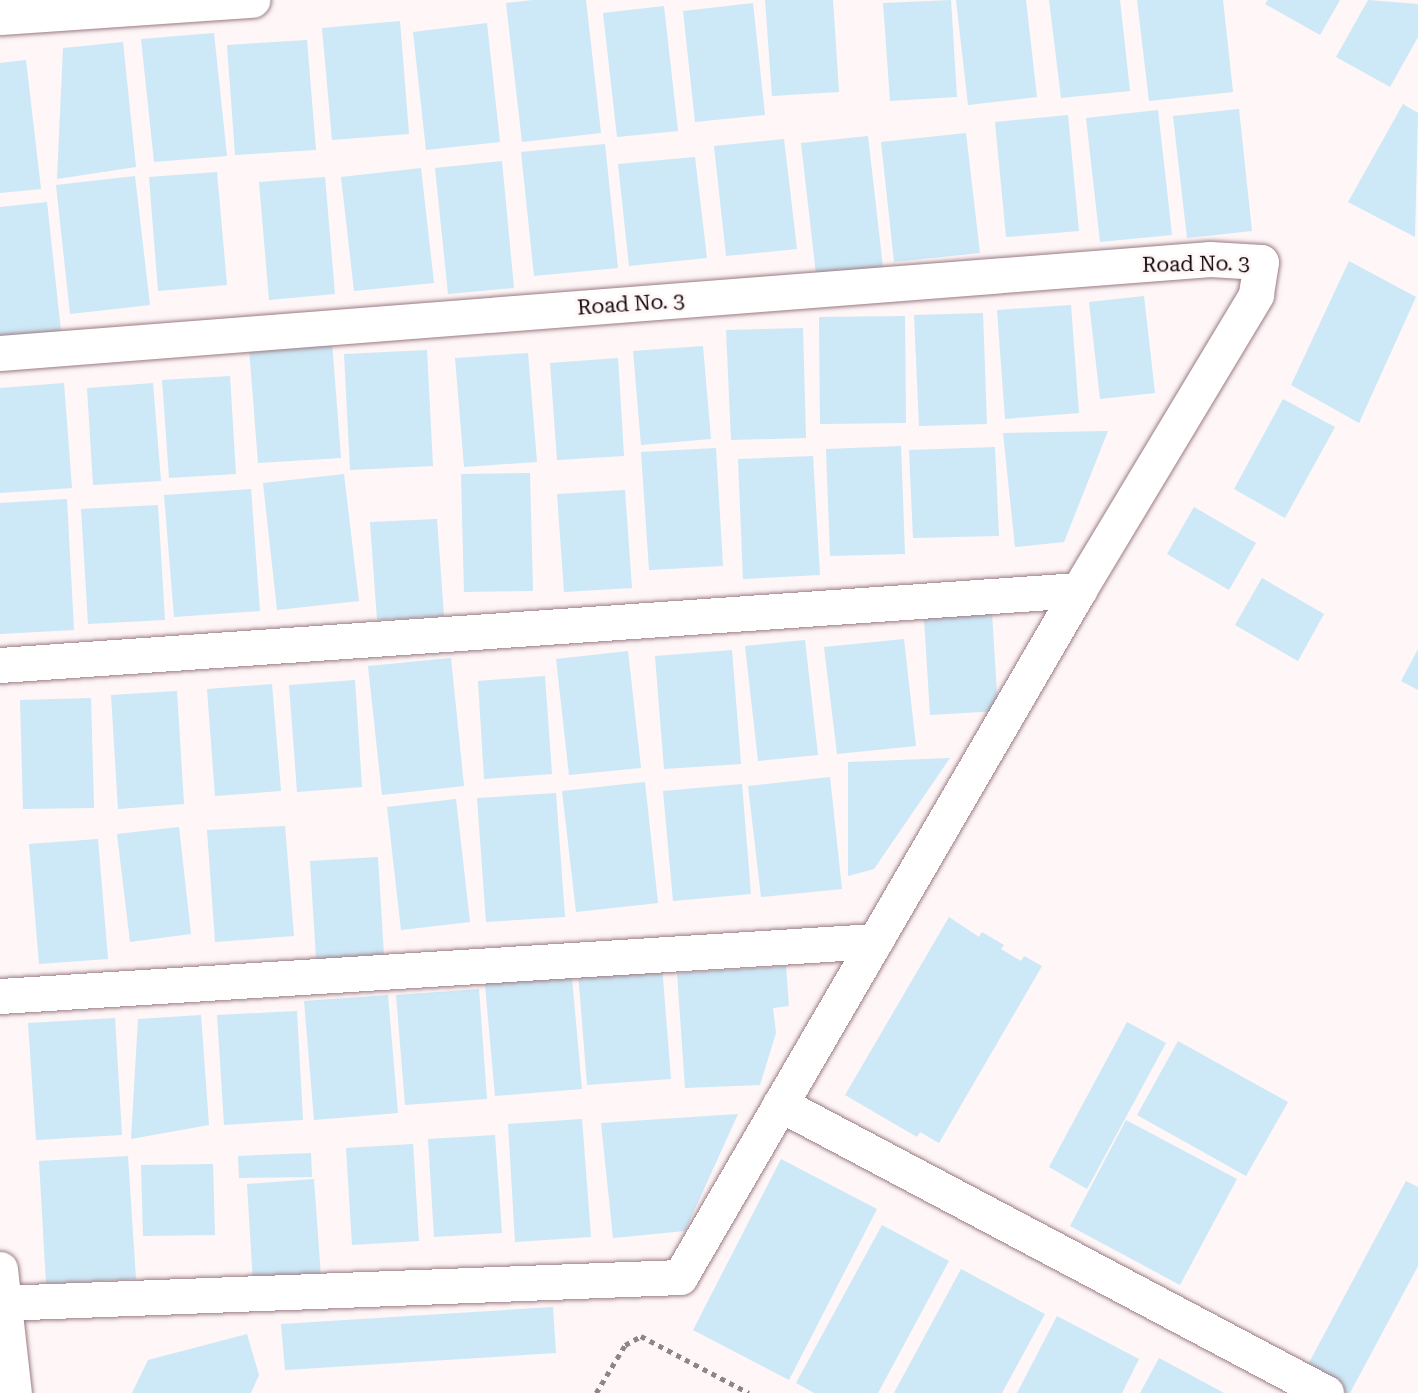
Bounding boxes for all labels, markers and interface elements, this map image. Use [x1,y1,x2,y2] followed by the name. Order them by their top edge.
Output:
[1142,250,1250,278] street label: Road No. 3
[576,288,686,320] street label: Road No. 3

